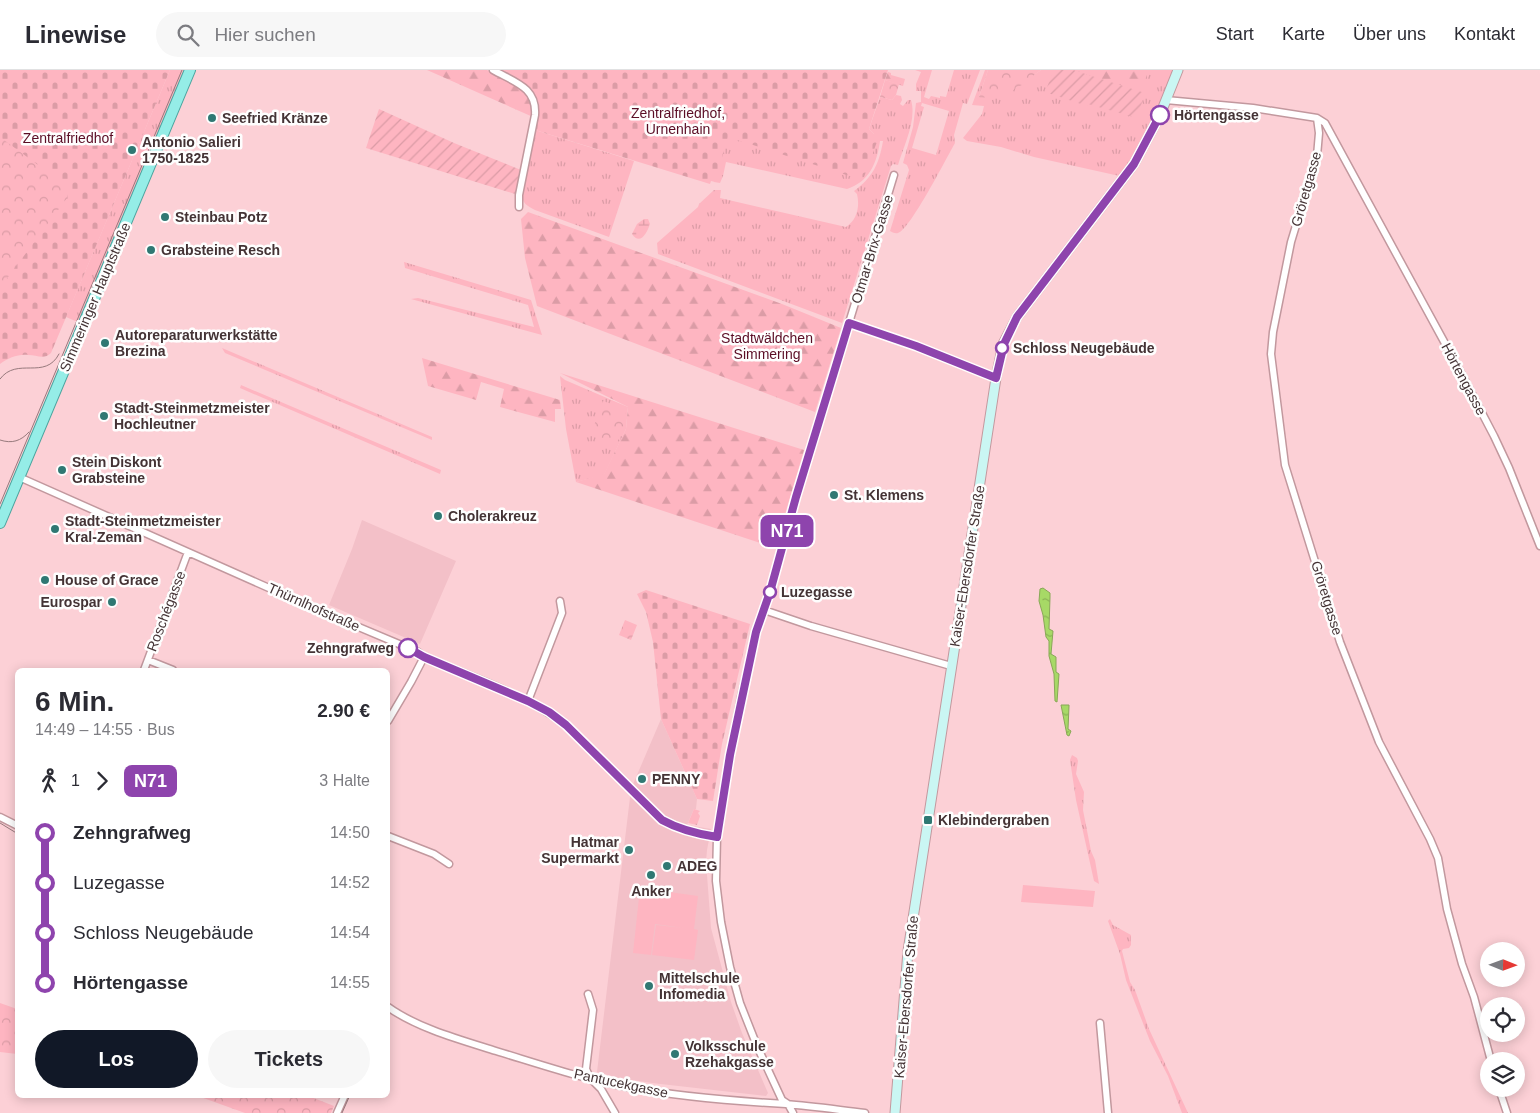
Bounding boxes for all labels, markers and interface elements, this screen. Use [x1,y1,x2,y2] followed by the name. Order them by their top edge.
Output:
[156,12,506,57] search box
[25,21,126,48] text: Linewise
[174,21,202,49] icon: search
[214,24,316,45] text: Hier suchen
[1216,24,1254,44] text: Start
[1282,24,1325,44] text: Karte
[1353,24,1426,44] text: Über uns
[1454,24,1515,44] text: Kontakt
[631,105,725,137] park label: Zentralfriedhof, Urnenhain
[1150,105,1170,125] marker: Hörtengasse
[1174,107,1259,123] place label: Hörtengasse
[222,110,328,126] place label: Seefried Kränze
[206,112,218,124] marker: Seefried Kränze
[23,130,113,146] park label: Zentralfriedhof
[142,134,241,166] place label: Antonio Salieri 1750-1825
[126,144,138,156] marker: Antonio Salieri 1750-1825
[1288,150,1324,228] street label: Gröretgasse
[848,193,896,305] street label: Otmar-Brix-Gasse
[175,209,268,225] place label: Steinbau Potz
[159,211,171,223] marker: Steinbau Potz
[56,220,134,374] street label: Simmeringer Hauptstraße
[161,242,280,258] place label: Grabsteine Resch
[145,244,157,256] marker: Grabsteine Resch
[115,327,278,359] place label: Autoreparaturwerkstätte Brezina
[721,330,813,362] park label: Stadtwäldchen Simmering
[99,337,111,349] marker: Autoreparaturwerkstätte Brezina
[1013,340,1155,356] place label: Schloss Neugebäude
[1438,340,1490,418] street label: Hörtengasse
[995,341,1009,355] marker: Schloss Neugebäude
[114,400,270,432] place label: Stadt-Steinmetzmeister Hochleutner
[98,410,110,422] marker: Stadt-Steinmetzmeister Hochleutner
[72,454,162,486] place label: Stein Diskont Grabsteine
[56,464,68,476] marker: Stein Diskont Grabsteine
[946,484,988,648] street label: Kaiser-Ebersdorfer Straße
[844,487,924,503] place label: St. Klemens
[828,489,840,501] marker: St. Klemens
[448,508,537,524] place label: Cholerakreuz
[432,510,444,522] marker: Cholerakreuz
[65,513,221,545] place label: Stadt-Steinmetzmeister Kral-Zeman
[758,515,816,547] line badge: N71
[770,521,804,541] text: N71
[49,523,61,535] marker: Stadt-Steinmetzmeister Kral-Zeman
[1308,559,1346,637] street label: Gröretgasse
[143,568,189,653] street label: Roschégasse
[55,572,159,588] place label: House of Grace
[39,574,51,586] marker: House of Grace
[266,580,363,634] street label: Thürnlhofstraße
[781,584,853,600] place label: Luzegasse
[763,585,777,599] marker: Luzegasse
[41,594,103,610] place label: Eurospar
[106,596,118,608] marker: Eurospar
[398,638,418,658] marker: Zehngrafweg
[307,640,394,656] place label: Zehngrafweg
[35,686,114,717] text: 6 Min.
[317,700,370,721] text: 2.90 €
[35,721,175,738] text: 14:49 – 14:55 · Bus
[35,767,63,795] icon: walk
[88,767,116,795] icon: forward
[134,771,167,791] text: N71
[652,771,701,787] place label: PENNY
[71,772,80,789] text: 1
[319,772,370,789] text: 3 Halte
[636,773,648,785] marker: PENNY
[938,812,1049,828] place label: Klebindergraben
[922,814,934,826] marker: Klebindergraben
[73,822,191,843] text: Zehngrafweg
[330,824,370,841] text: 14:50
[541,834,620,866] place label: Hatmar Supermarkt
[623,844,635,856] marker: Hatmar Supermarkt
[677,858,718,874] place label: ADEG
[661,860,673,872] marker: ADEG
[645,869,657,881] marker: Anker
[73,872,165,893] text: Luzegasse
[330,874,370,891] text: 14:52
[631,883,671,899] place label: Anker
[891,915,921,1079] street label: Kaiser-Ebersdorfer Straße
[73,922,254,943] text: Schloss Neugebäude
[330,924,370,941] text: 14:54
[1480,942,1525,988] north arrow
[1480,942,1525,1097] map controls
[659,970,740,1002] place label: Mittelschule Infomedia
[73,972,188,993] text: Hörtengasse
[330,974,370,991] text: 14:55
[643,980,655,992] marker: Mittelschule Infomedia
[1480,997,1525,1042] button: locate
[35,1030,198,1088] button: Los
[208,1030,370,1088] button: Tickets
[685,1038,774,1070] place label: Volksschule Rzehakgasse
[669,1048,681,1060] marker: Volksschule Rzehakgasse
[1480,1052,1525,1097] button: layers
[573,1065,670,1101] street label: Pantucekgasse

